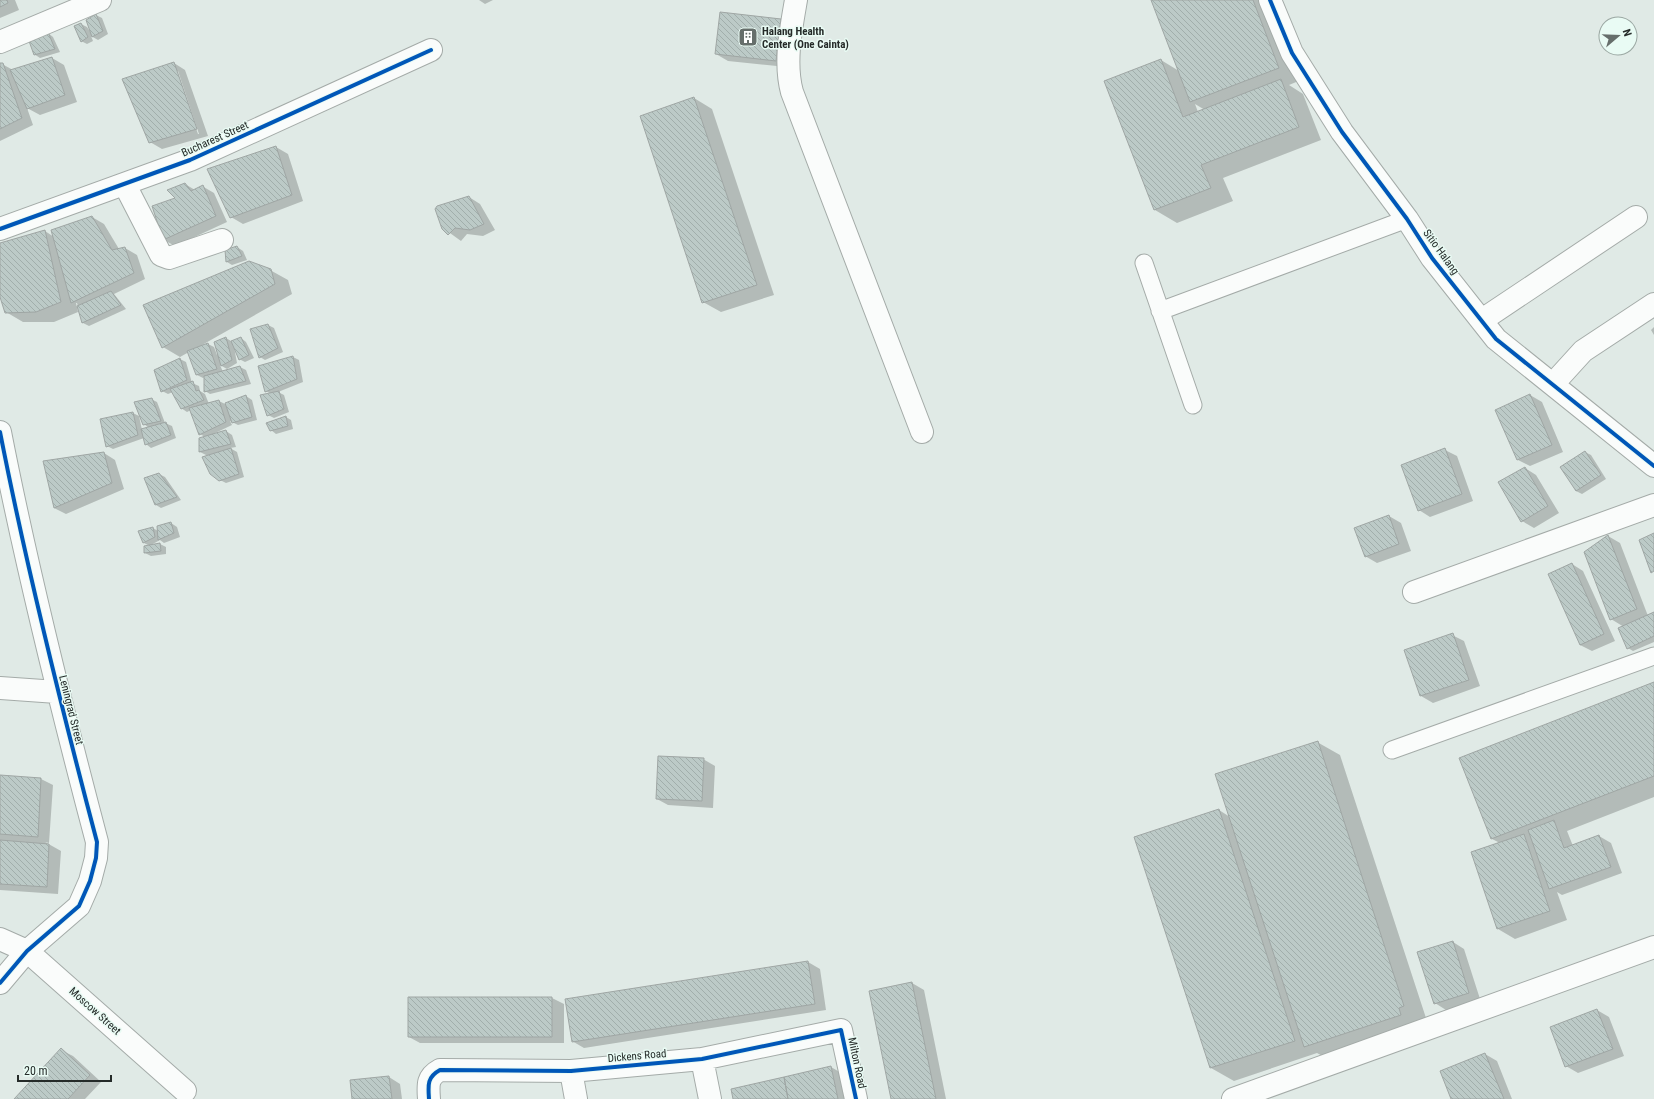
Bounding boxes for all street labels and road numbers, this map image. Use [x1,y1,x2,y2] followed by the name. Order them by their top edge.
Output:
[179,118,251,160] street label: Bucharest Street
[1420,227,1462,277] street label: Sitio Halang
[56,674,86,746] street label: Leningrad Street
[67,984,123,1038] street label: Moscow Street
[845,1036,869,1090] street label: Milton Road
[607,1047,667,1065] street label: Dickens Road

